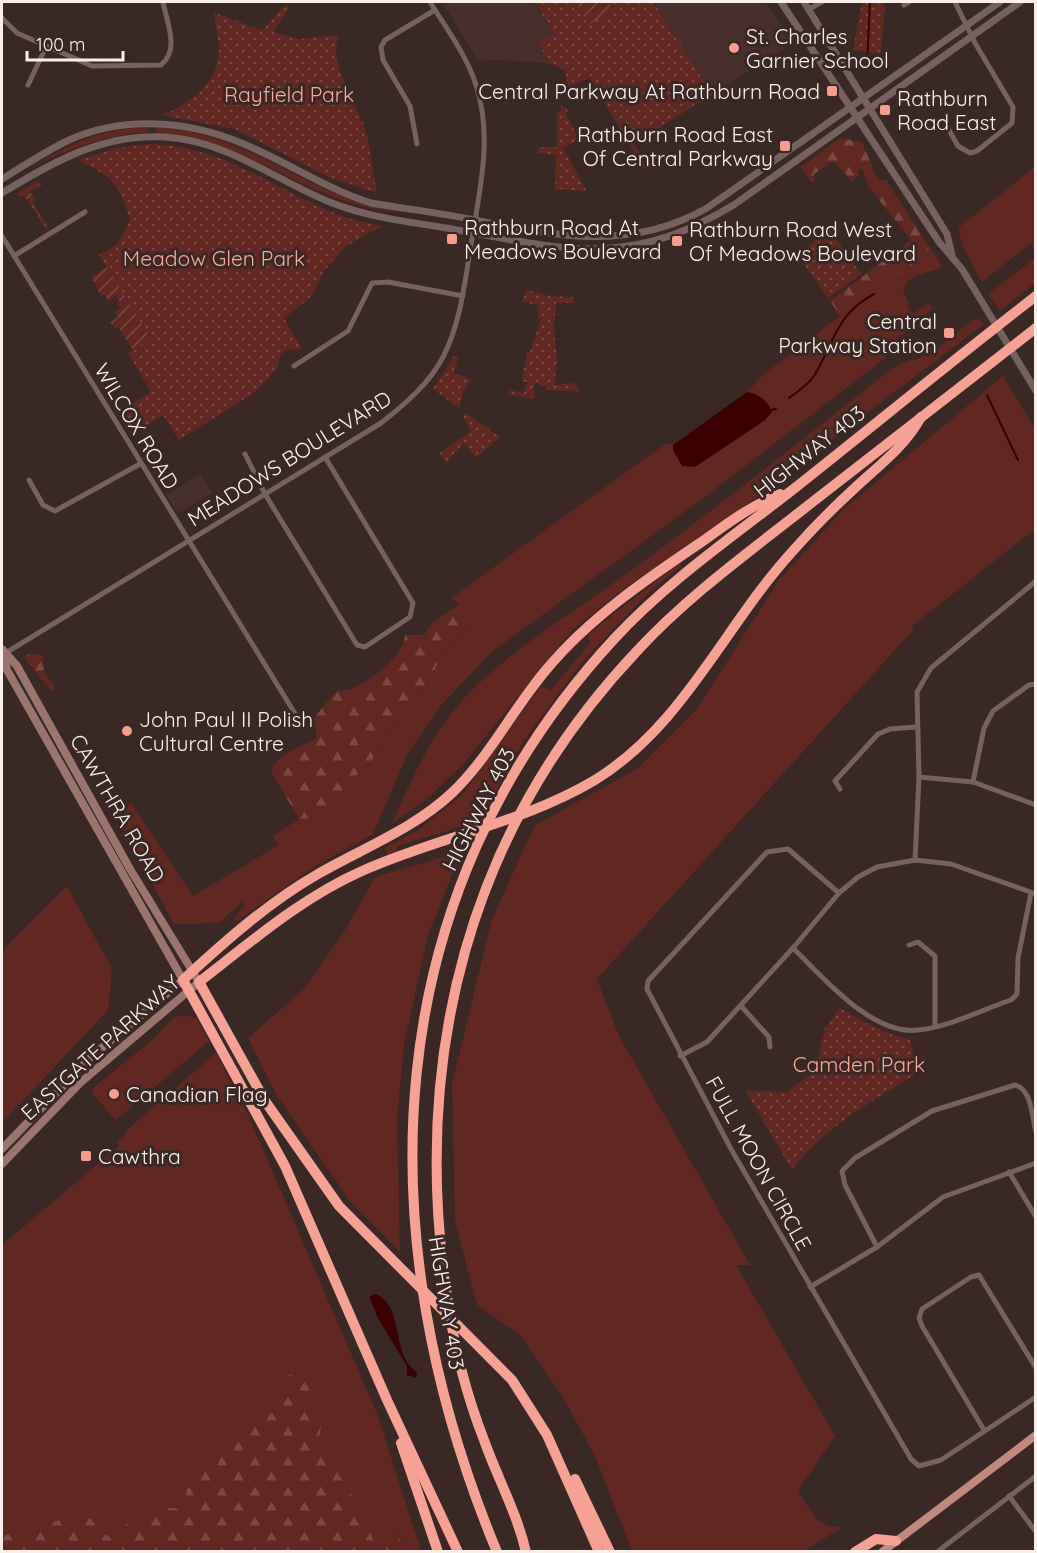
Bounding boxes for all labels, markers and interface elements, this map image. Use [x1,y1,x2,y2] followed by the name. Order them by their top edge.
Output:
[746,23,889,73] place label: St. Charles Garnier School
[27,24,123,62] scale bar
[36,33,85,56] text: 100 m
[727,41,741,55] marker: St. Charles Garnier School
[478,78,820,104] place label: Central Parkway At Rathburn Road
[224,81,354,107] park label: Rayfield Park
[825,84,839,98] marker: Central Parkway At Rathburn Road
[897,85,996,135] place label: Rathburn Road East
[878,103,892,117] marker: Rathburn Road East
[577,121,773,171] place label: Rathburn Road East Of Central Parkway
[778,139,792,153] marker: Rathburn Road East Of Central Parkway
[464,214,662,264] place label: Rathburn Road At Meadows Boulevard
[689,216,916,266] place label: Rathburn Road West Of Meadows Boulevard
[445,232,459,246] marker: Rathburn Road At Meadows Boulevard
[670,234,684,248] marker: Rathburn Road West Of Meadows Boulevard
[123,245,305,271] park label: Meadow Glen Park
[778,308,937,358] place label: Central Parkway Station
[942,326,956,340] marker: Central Parkway Station
[89,358,185,494] street label: WILCOX ROAD
[182,385,396,531] street label: MEADOWS BOULEVARD
[748,399,870,503] street label: HIGHWAY 403
[139,706,313,756] place label: John Paul II Polish Cultural Centre
[120,724,134,738] marker: John Paul II Polish Cultural Centre
[65,729,171,887] street label: CAWTHRA ROAD
[436,743,520,875] street label: HIGHWAY 403
[15,969,185,1125] street label: EASTGATE PARKWAY
[793,1051,925,1077] park label: Camden Park
[700,1071,818,1255] street label: FULL MOON CIRCLE
[126,1081,268,1107] place label: Canadian Flag
[107,1087,121,1101] marker: Canadian Flag
[98,1143,181,1169] place label: Cawthra
[79,1149,93,1163] marker: Cawthra
[424,1234,470,1372] street label: HIGHWAY 403

